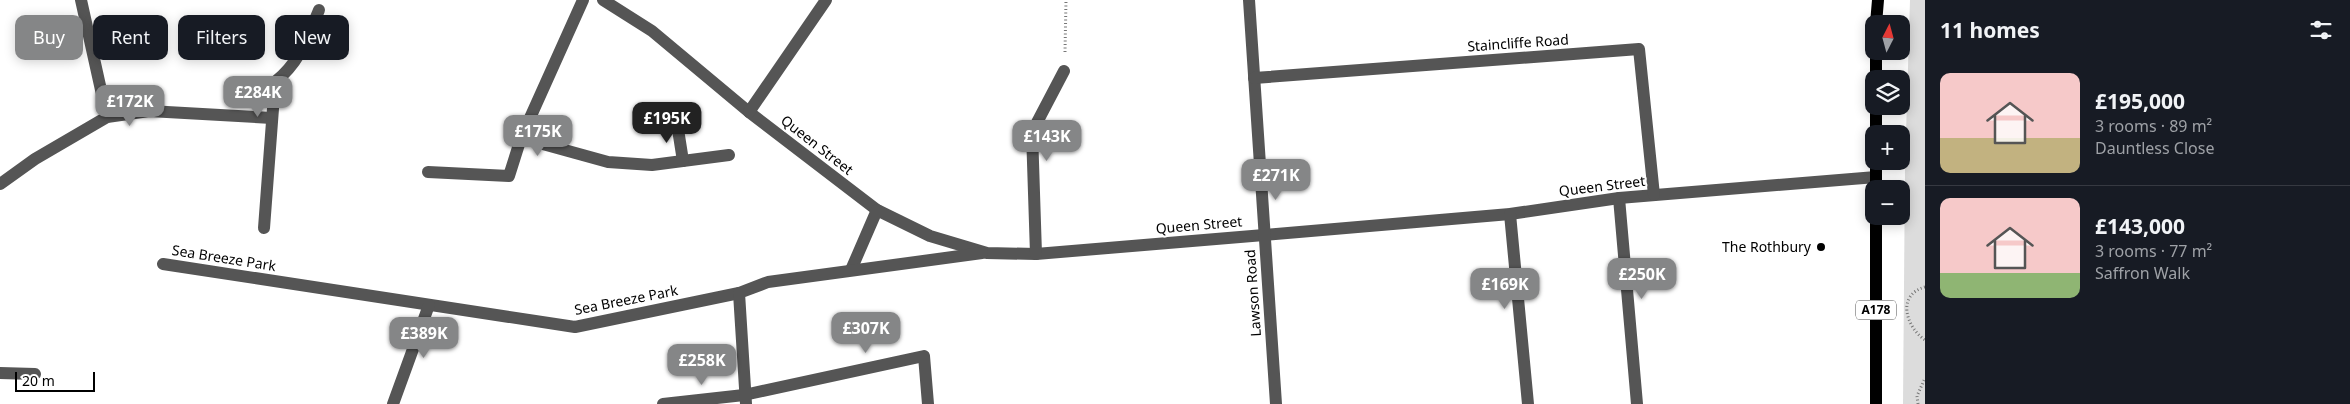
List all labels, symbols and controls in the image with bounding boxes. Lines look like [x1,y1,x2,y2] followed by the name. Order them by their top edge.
[15,15,83,60] chip: Buy
[93,15,168,60] chip: Rent
[178,15,265,60] chip: Filters
[275,15,349,60] chip: New
[1865,15,1910,60] north arrow
[1865,15,1910,225] map controls
[1940,16,2040,44] text: 11 homes
[2307,16,2335,44] icon: filters
[1467,29,1569,56] street label: Staincliffe Road
[1865,70,1910,115] button: layers
[223,76,293,118] pin: £284K
[234,81,282,103] text: £284K
[95,84,165,127] pin: £172K
[2095,87,2185,115] text: £195,000
[106,90,154,112] text: £172K
[1980,93,2040,153] icon: home
[632,102,702,144] pin: £195K
[643,107,691,129] text: £195K
[777,110,857,179] street label: Queen Street
[503,114,573,157] pin: £175K
[2095,115,2212,137] text: 3 rooms · 89 m²
[514,120,562,142] text: £175K
[1012,120,1082,162] pin: £143K
[1023,125,1071,147] text: £143K
[1865,125,1910,170] button: +
[2095,137,2214,159] text: Dauntless Close
[1241,158,1311,201] pin: £271K
[1252,164,1300,186] text: £271K
[1558,171,1646,200] street label: Queen Street
[1865,180,1910,225] button: −
[1155,211,1243,238] street label: Queen Street
[2095,212,2185,240] text: £143,000
[1980,218,2040,278] icon: home
[1722,237,1812,256] place label: The Rothbury
[171,240,278,275] street label: Sea Breeze Park
[2095,240,2212,262] text: 3 rooms · 77 m²
[1815,241,1827,253] marker: The Rothbury
[1240,249,1265,337] street label: Lawson Road
[1607,258,1677,300] pin: £250K
[2095,262,2190,284] text: Saffron Walk
[1618,263,1666,285] text: £250K
[1470,268,1540,310] pin: £169K
[1481,273,1529,295] text: £169K
[573,280,680,319] street label: Sea Breeze Park
[1856,300,1896,320] road number: A178
[831,312,901,354] pin: £307K
[389,316,459,359] pin: £389K
[842,317,890,339] text: £307K
[400,322,448,344] text: £389K
[667,344,737,386] pin: £258K
[678,349,726,371] text: £258K
[15,369,95,392] scale bar
[22,371,55,390] text: 20 m

